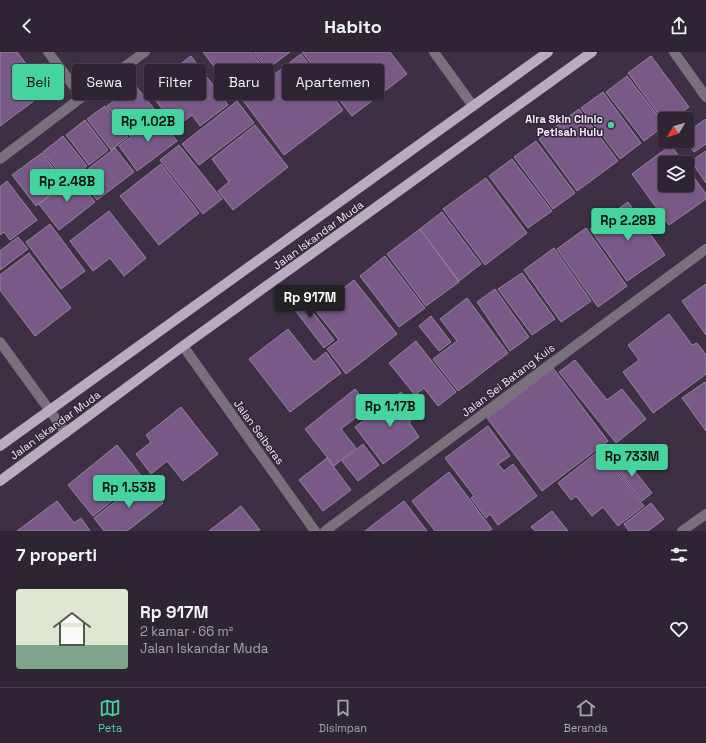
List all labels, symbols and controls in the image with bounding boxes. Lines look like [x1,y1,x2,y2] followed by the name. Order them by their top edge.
[16,15,38,37] icon: back
[324,15,382,38] text: Habito
[668,15,690,37] icon: share
[12,64,64,100] chip: Beli
[72,64,136,100] chip: Sewa
[144,64,206,100] chip: Filter
[214,64,274,100] chip: Baru
[282,64,384,100] chip: Apartemen
[107,109,189,143] pin: Rp 1.02B
[525,112,604,139] place label: Aira Skin Clinic Petisah Hulu
[658,112,694,148] north arrow
[658,112,694,192] map controls
[121,113,175,130] text: Rp 1.02B
[606,120,616,130] marker: Aira Skin Clinic Petisah Hulu
[658,156,694,192] button: layers
[26,169,108,203] pin: Rp 2.48B
[39,173,95,190] text: Rp 2.48B
[270,197,367,273] street label: Jalan Iskandar Muda
[587,208,669,242] pin: Rp 2.28B
[600,212,656,229] text: Rp 2.28B
[273,285,347,319] pin: Rp 917M
[284,289,336,306] text: Rp 917M
[459,340,557,420] street label: Jalan Sei Batang Kuis
[7,387,104,463] street label: Jalan Iskandar Muda
[349,394,431,428] pin: Rp 1.17B
[231,397,287,467] street label: Jalan Seiberas
[365,398,415,415] text: Rp 1.17B
[595,444,669,478] pin: Rp 733M
[605,448,659,465] text: Rp 733M
[88,475,170,509] pin: Rp 1.53B
[102,479,156,496] text: Rp 1.53B
[16,544,97,566] text: 7 properti
[668,544,690,566] icon: filters
[140,601,209,623] text: Rp 917M
[48,605,96,653] icon: home
[668,618,690,640] icon: heart
[140,623,233,640] text: 2 kamar · 66 m²
[140,640,268,657] text: Jalan Iskandar Muda
[98,697,122,735] tab: Peta
[319,697,367,735] tab: Disimpan
[563,697,608,735] tab: Beranda

